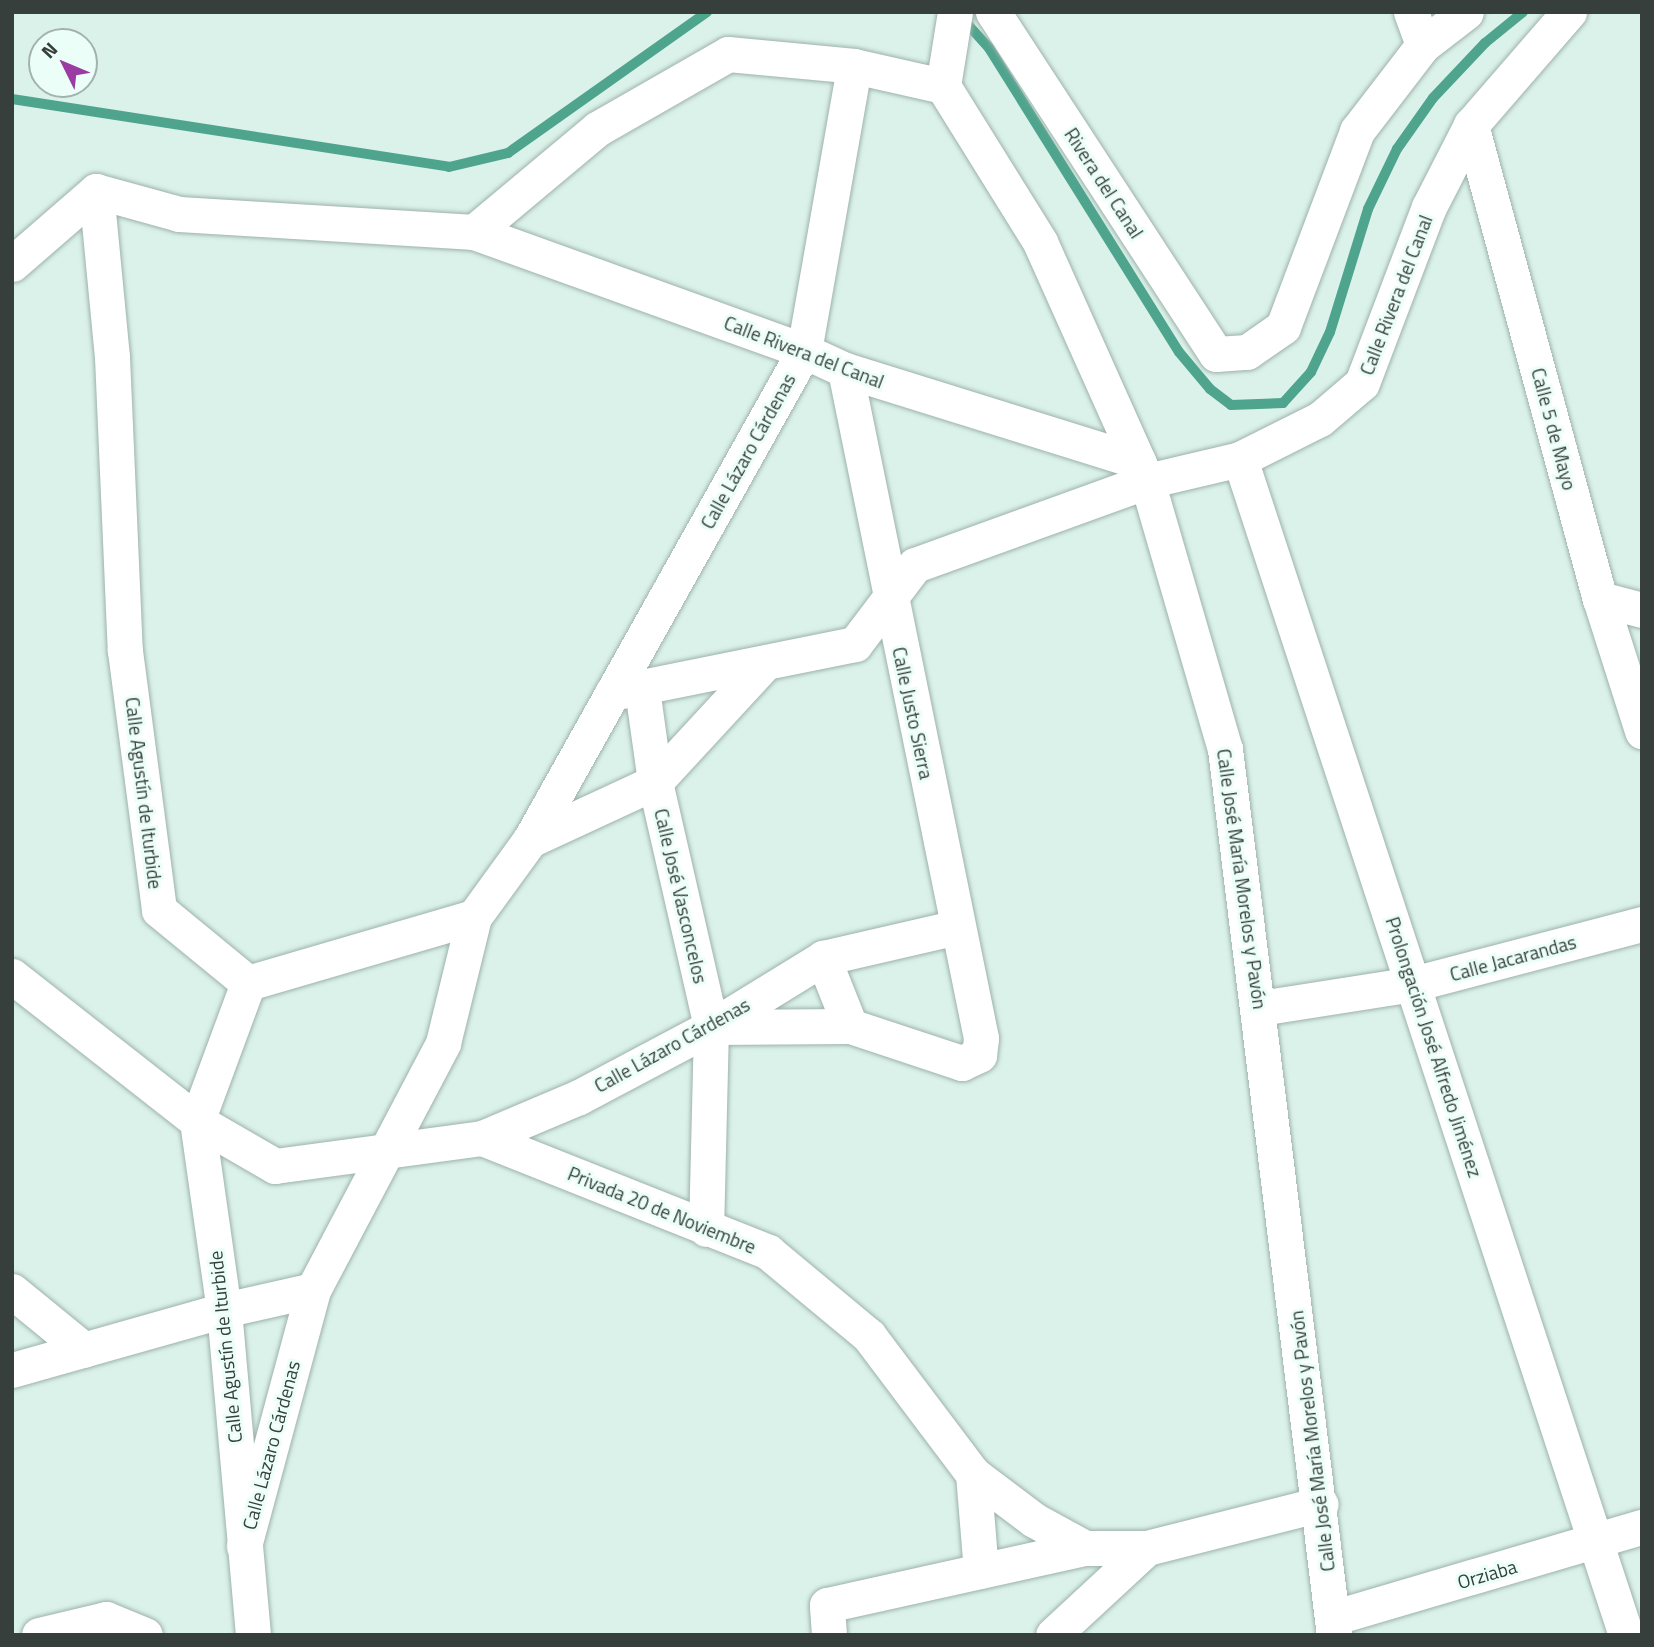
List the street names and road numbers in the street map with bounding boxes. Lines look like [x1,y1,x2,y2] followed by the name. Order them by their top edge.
[1060,124,1148,242] street label: Rivera del Canal
[1355,212,1437,378] street label: Calle Rivera del Canal
[721,311,887,393] street label: Calle Rivera del Canal
[1527,365,1581,493] street label: Calle 5 de Mayo
[696,369,800,533] street label: Calle Lázaro Cárdenas
[888,645,938,781] street label: Calle Justo Sierra
[121,696,167,890] street label: Calle Agustín de Iturbide
[1212,747,1272,1011] street label: Calle José María Morelos y Pavón
[650,806,712,986] street label: Calle José Vasconcelos
[1381,914,1487,1180] street label: Prolongación José Alfredo Jiménez
[1447,930,1579,986] street label: Calle Jacarandas
[590,993,754,1097] street label: Calle Lázaro Cárdenas
[565,1162,759,1258] street label: Privada 20 de Noviembre
[204,1250,246,1444] street label: Calle Agustín de Iturbide
[1285,1309,1339,1573] street label: Calle José María Morelos y Pavón
[237,1358,305,1532] street label: Calle Lázaro Cárdenas
[1455,1555,1519,1593] street label: Orziaba

